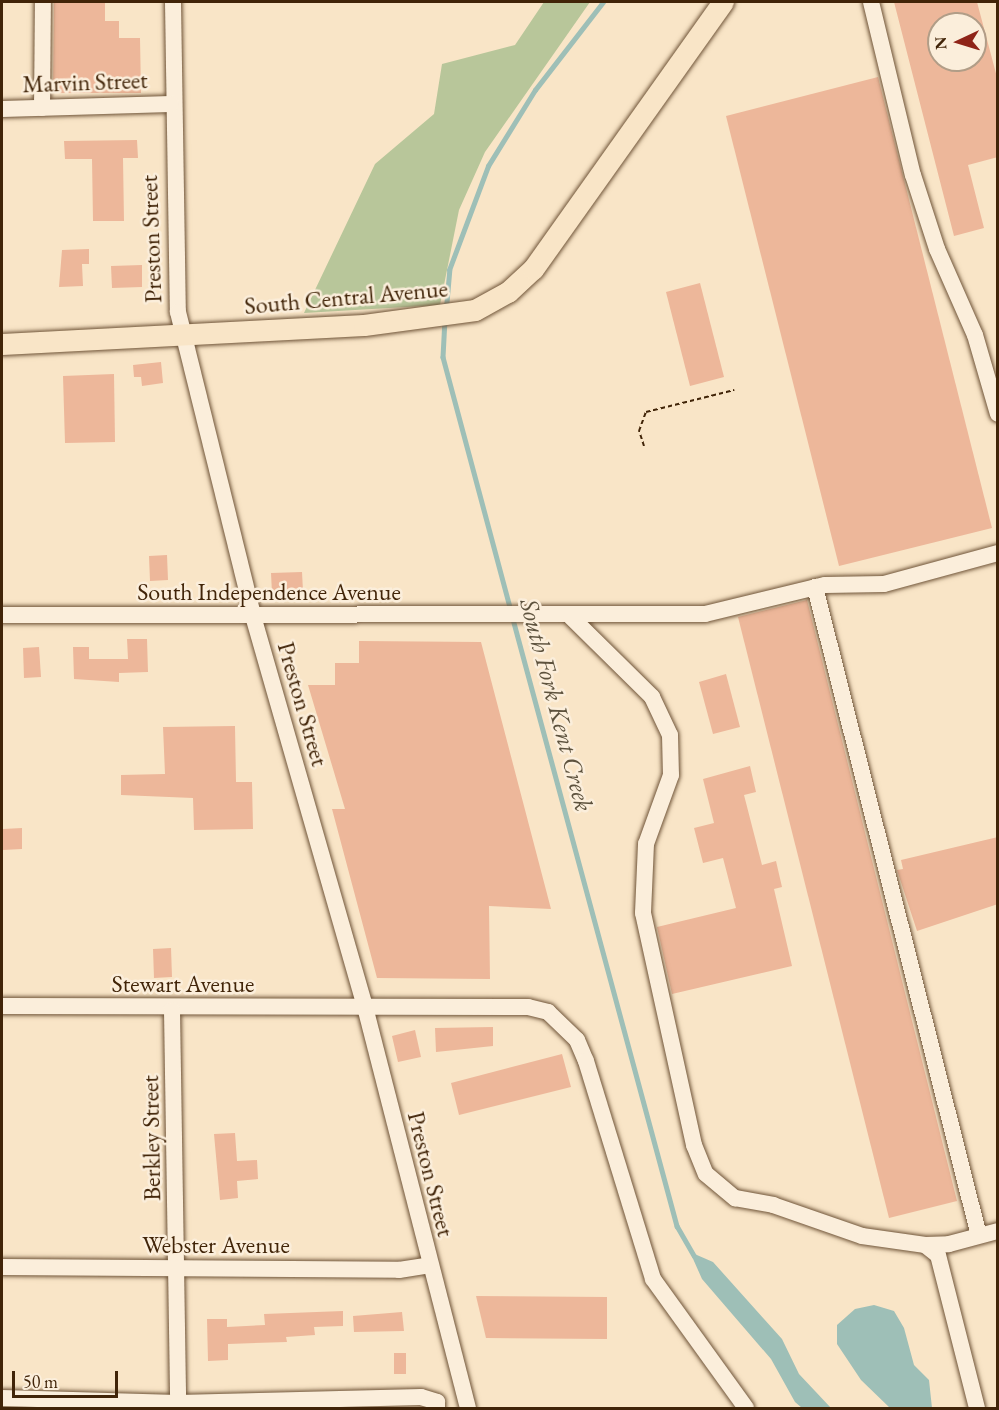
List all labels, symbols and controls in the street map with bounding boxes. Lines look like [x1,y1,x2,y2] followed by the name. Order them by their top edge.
[927,12,987,72] north arrow
[930,36,951,50] text: N
[22,65,148,99] street label: Marvin Street
[134,175,168,303] street label: Preston Street
[243,274,449,320] street label: South Central Avenue
[137,578,401,606] street label: South Independence Avenue
[513,595,599,815] water label: South Fork Kent Creek
[272,639,334,769] street label: Preston Street
[112,970,254,998] street label: Stewart Avenue
[136,1075,166,1201] street label: Berkley Street
[402,1108,460,1240] street label: Preston Street
[142,1231,290,1259] street label: Webster Avenue
[15,1359,122,1397] scale bar
[23,1370,58,1393] text: 50 m

